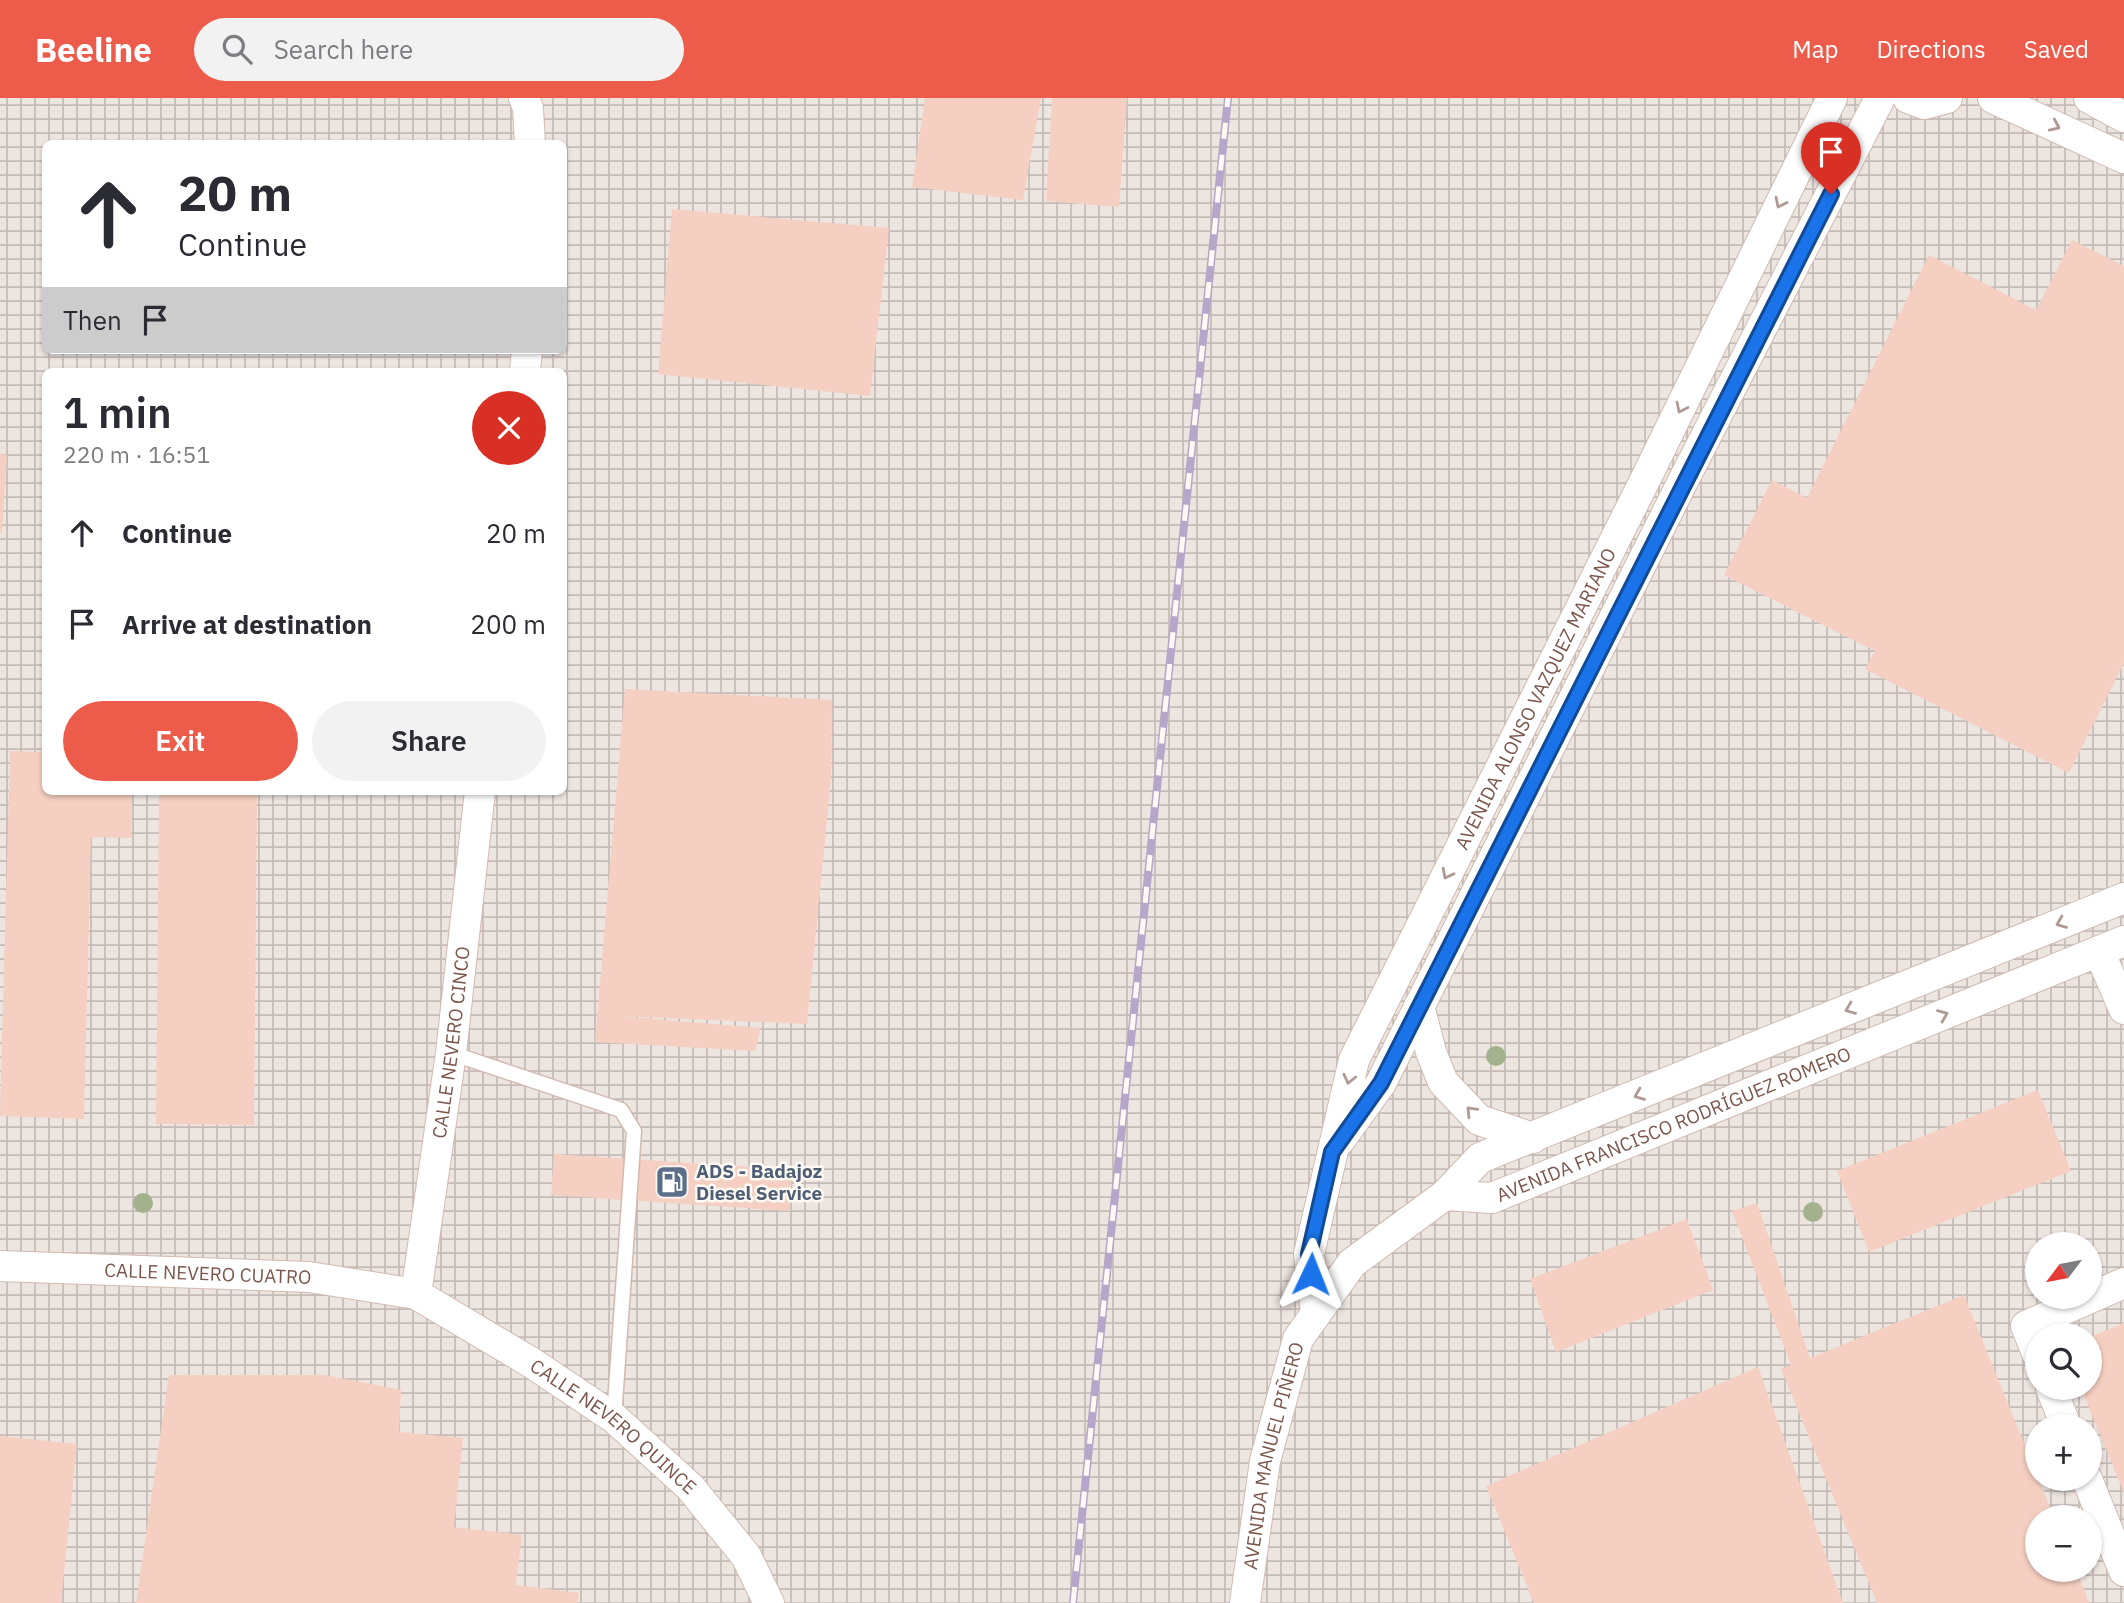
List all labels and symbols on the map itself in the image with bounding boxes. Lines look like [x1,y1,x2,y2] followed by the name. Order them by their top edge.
[2048,118,2060,132] one-way arrow
[1801,122,1861,194] pin
[1775,196,1789,208] one-way arrow
[1675,401,1689,413] one-way arrow
[1450,544,1621,853] street label: AVENIDA ALONSO VAZQUEZ MARIANO
[1442,867,1456,879] one-way arrow
[2055,915,2067,929] one-way arrow
[427,945,475,1140] street label: CALLE NEVERO CINCO
[1845,1001,1857,1015] one-way arrow
[1936,1010,1948,1024] one-way arrow
[1493,1041,1854,1207] street label: AVENIDA FRANCISCO RODRÍGUEZ ROMERO
[1343,1073,1358,1085] one-way arrow
[1634,1086,1646,1100] one-way arrow
[1467,1107,1480,1120] one-way arrow
[696,1159,823,1205] place label: ADS - Badajoz Diesel Service
[653,1163,691,1201] fuel station icon: ADS - Badajoz Diesel Service
[2025,1232,2102,1309] north arrow
[1274,1237,1348,1311] position arrow
[104,1258,312,1289] street label: CALLE NEVERO CUATRO
[1238,1339,1309,1571] street label: AVENIDA MANUEL PIÑERO
[526,1353,702,1499] street label: CALLE NEVERO QUINCE

